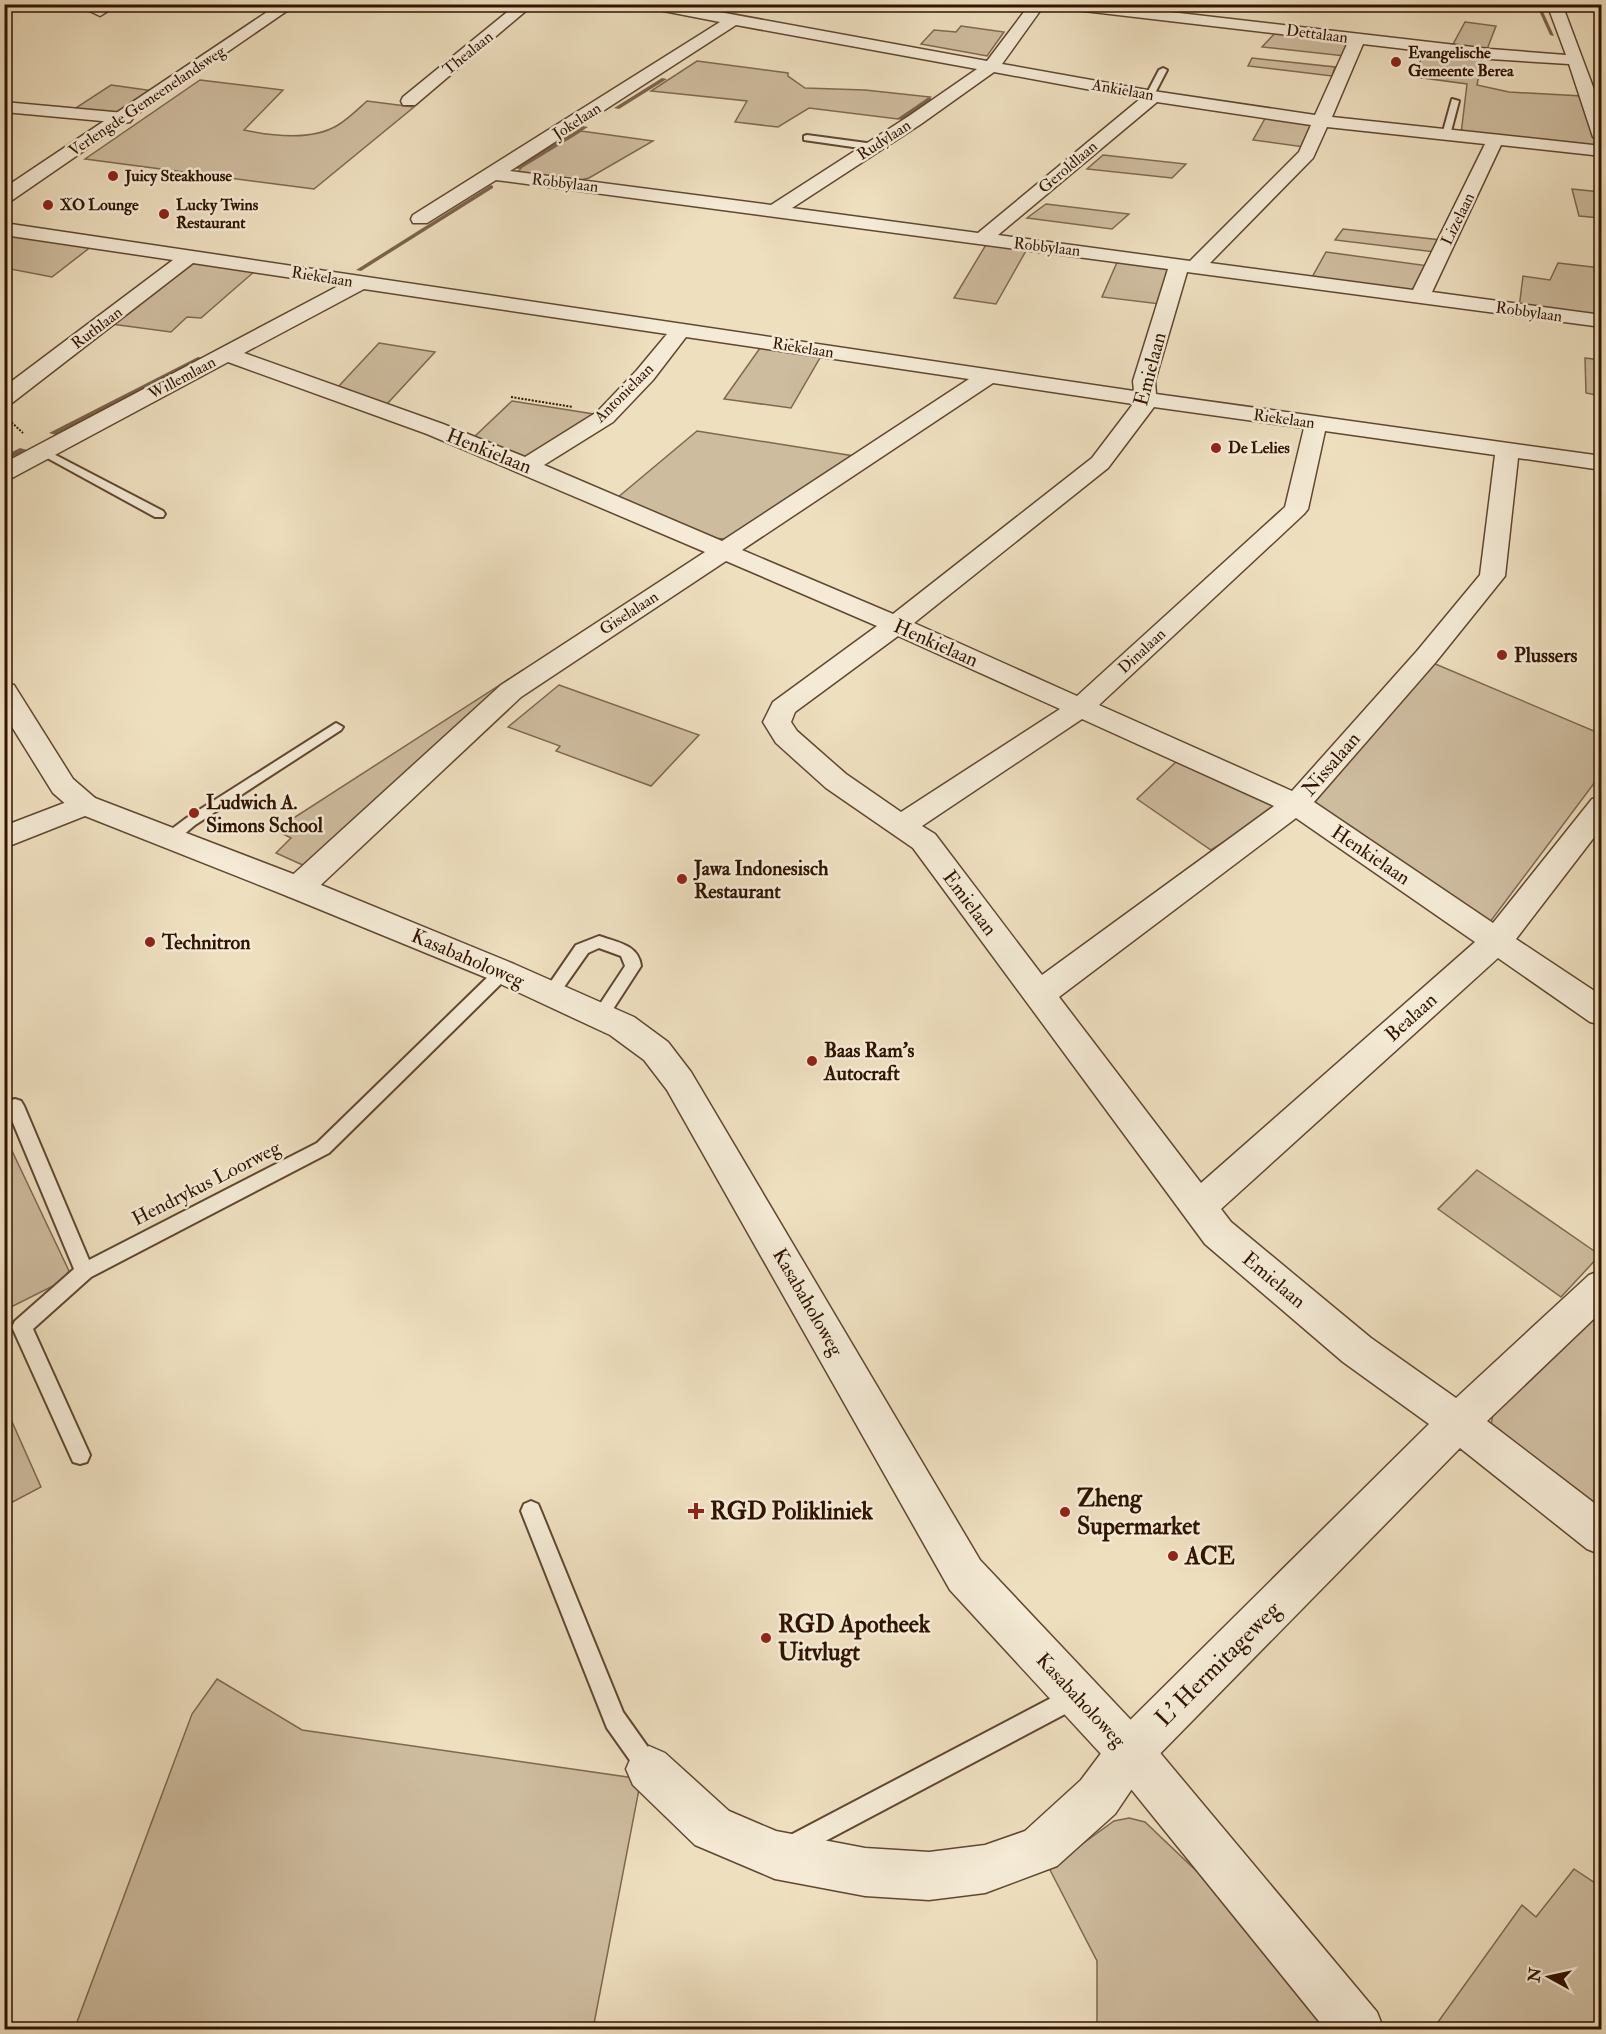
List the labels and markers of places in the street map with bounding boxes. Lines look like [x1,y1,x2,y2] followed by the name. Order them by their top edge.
[1408,43,1514,81] place label: Evangelische Gemeente Berea
[1389,55,1403,69] marker: Evangelische Gemeente Berea
[124,166,232,187] place label: Juicy Steakhouse
[106,169,120,183] marker: Juicy Steakhouse
[60,195,139,216] place label: XO Lounge
[176,195,259,233] place label: Lucky Twins Restaurant
[41,198,55,212] marker: XO Lounge
[157,207,171,221] marker: Lucky Twins Restaurant
[1228,438,1290,458] place label: De Lelies
[1209,441,1223,455] marker: De Lelies
[1514,643,1578,668] place label: Plussers
[1495,648,1509,662] marker: Plussers
[206,790,324,838] place label: Ludwich A. Simons School
[187,806,201,820] marker: Ludwich A. Simons School
[693,856,829,904] place label: Jawa Indonesisch Restaurant
[675,872,689,886] marker: Jawa Indonesisch Restaurant
[161,930,251,955] place label: Technitron
[143,935,157,949] marker: Technitron
[823,1038,914,1086] place label: Baas Ram's Autocraft
[805,1054,819,1068] marker: Baas Ram's Autocraft
[1077,1483,1200,1542] place label: Zheng Supermarket
[710,1496,874,1527] place label: RGD Polikliniek
[687,1502,705,1520] marker: RGD Polikliniek
[1058,1505,1072,1519] marker: Zheng Supermarket
[1184,1541,1235,1572] place label: ACE
[1166,1549,1180,1563] marker: ACE
[778,1609,931,1668] place label: RGD Apotheek Uitvlugt
[759,1631,773,1645] marker: RGD Apotheek Uitvlugt

